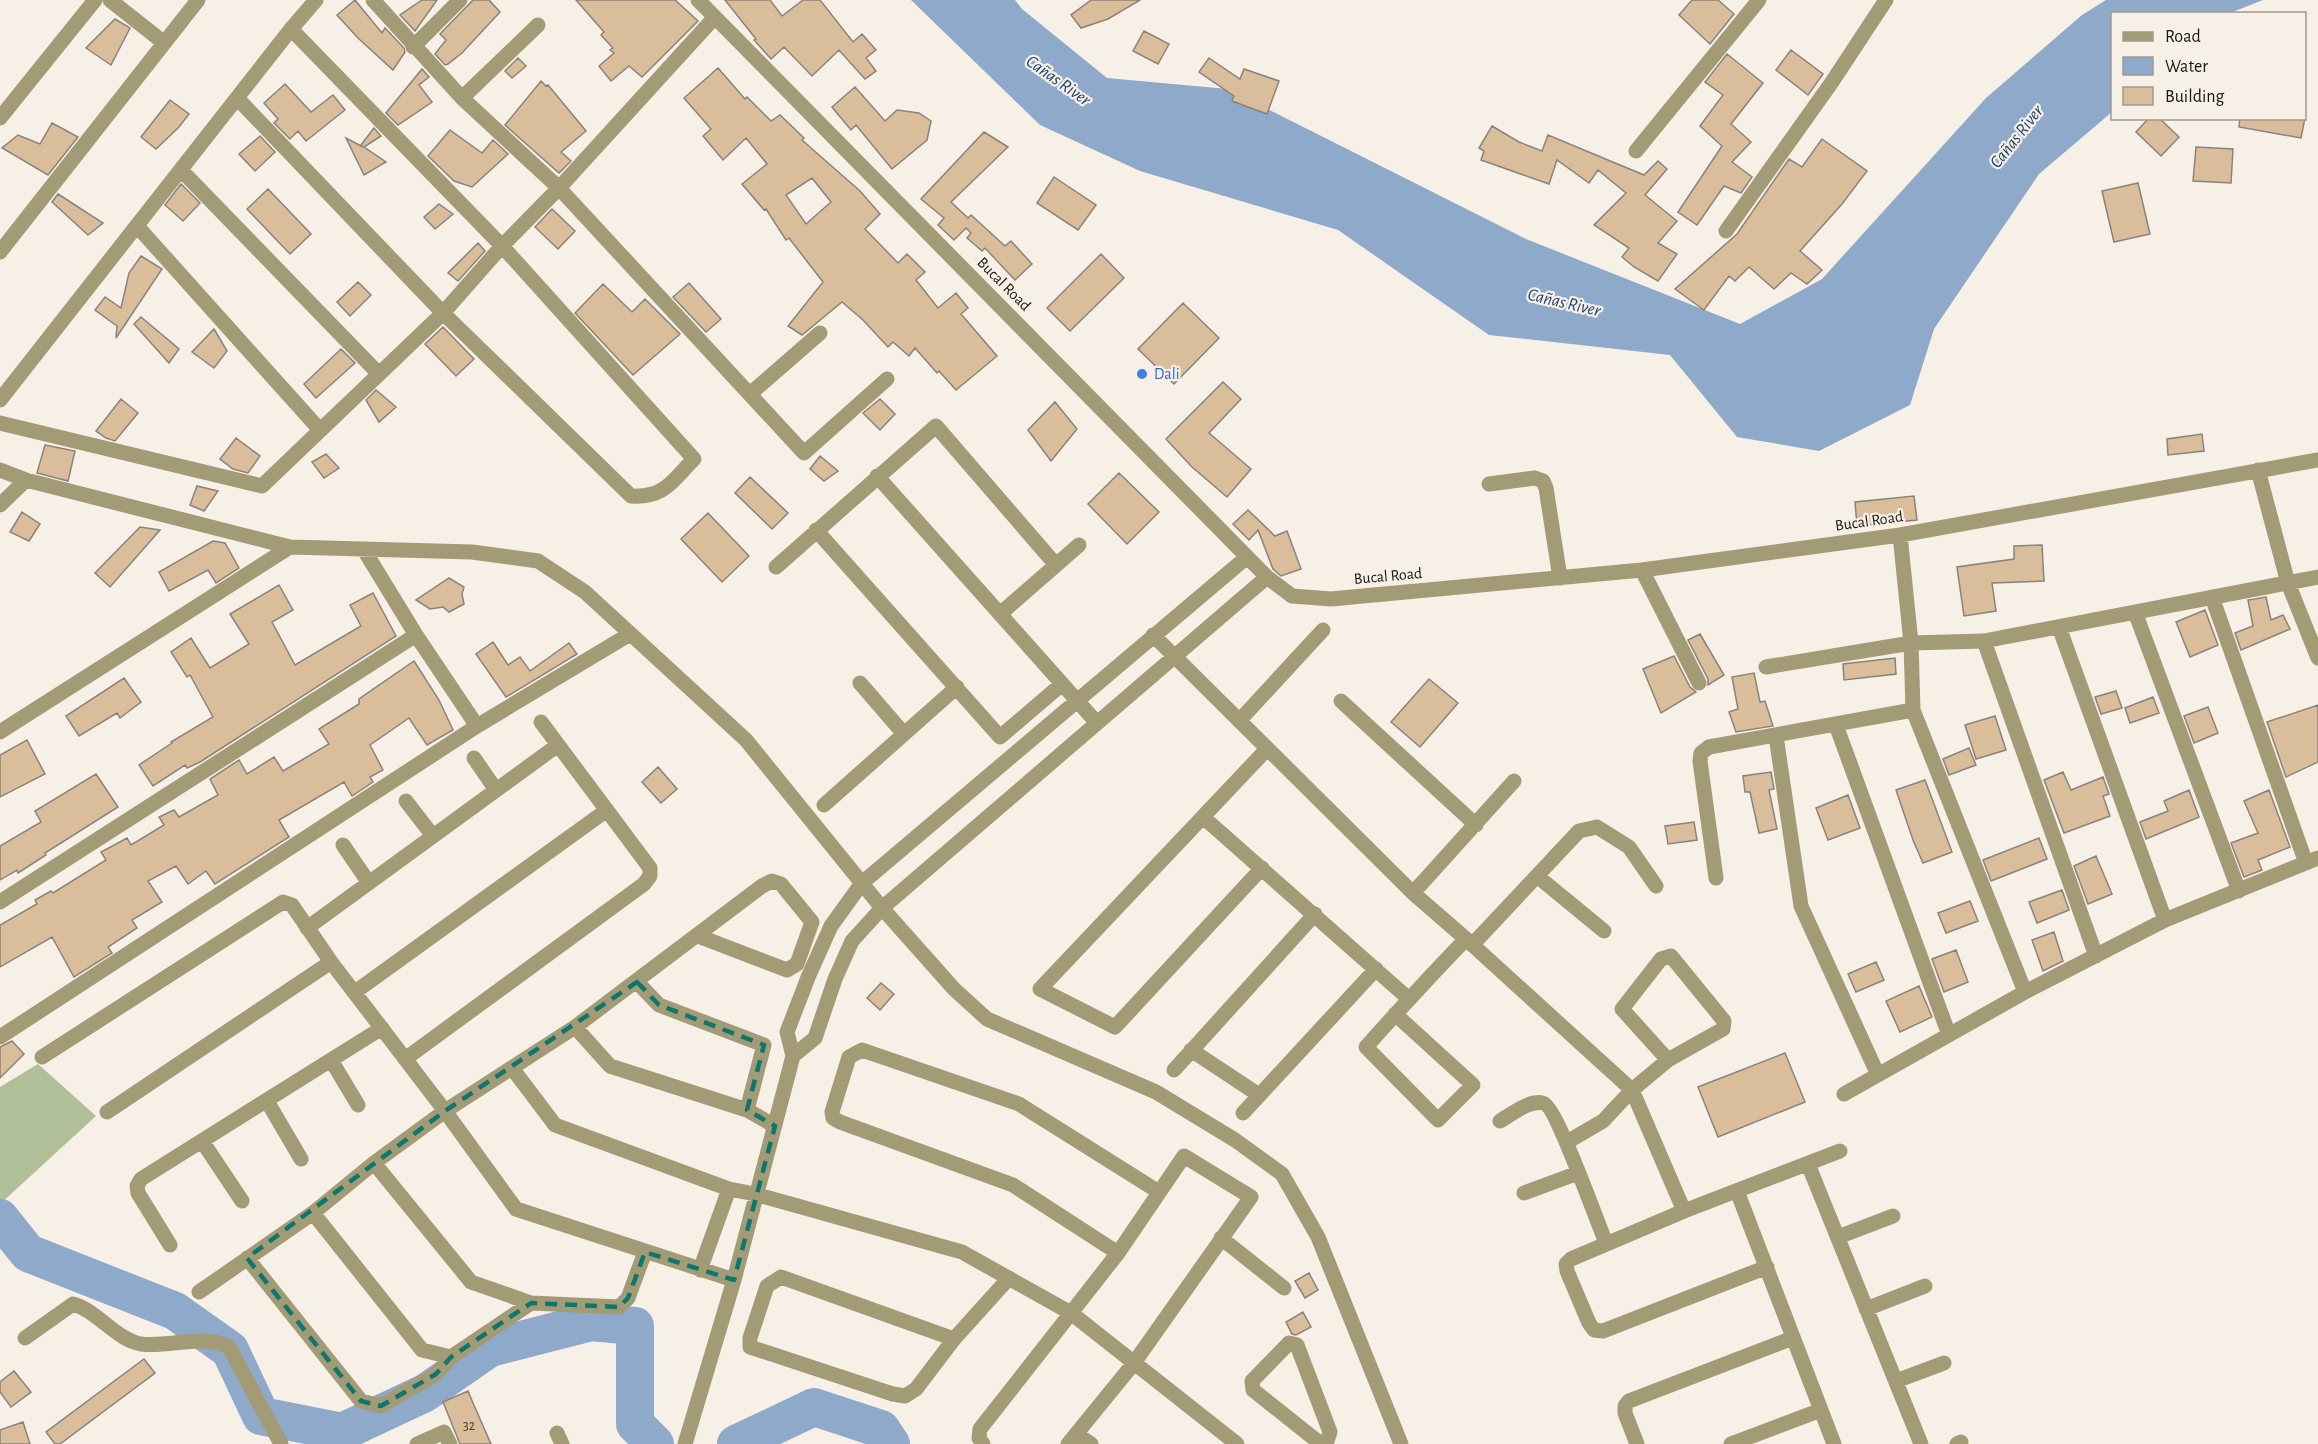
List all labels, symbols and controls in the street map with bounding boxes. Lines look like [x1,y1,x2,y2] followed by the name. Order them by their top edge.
[2111,12,2306,120] legend
[2165,28,2201,46] text: Road
[1022,52,1095,110] water label: Cañas River
[2165,58,2208,76] text: Water
[2165,88,2225,106] text: Building
[1987,101,2048,172] water label: Cañas River
[974,254,1034,314] street label: Bucal Road
[1526,286,1603,320] water label: Cañas River
[1154,366,1180,382] place label: Dali
[1135,367,1149,381] marker: Dali
[1834,508,1904,534] street label: Bucal Road
[1353,565,1423,587] street label: Bucal Road
[463,1419,475,1433] house number: 32

